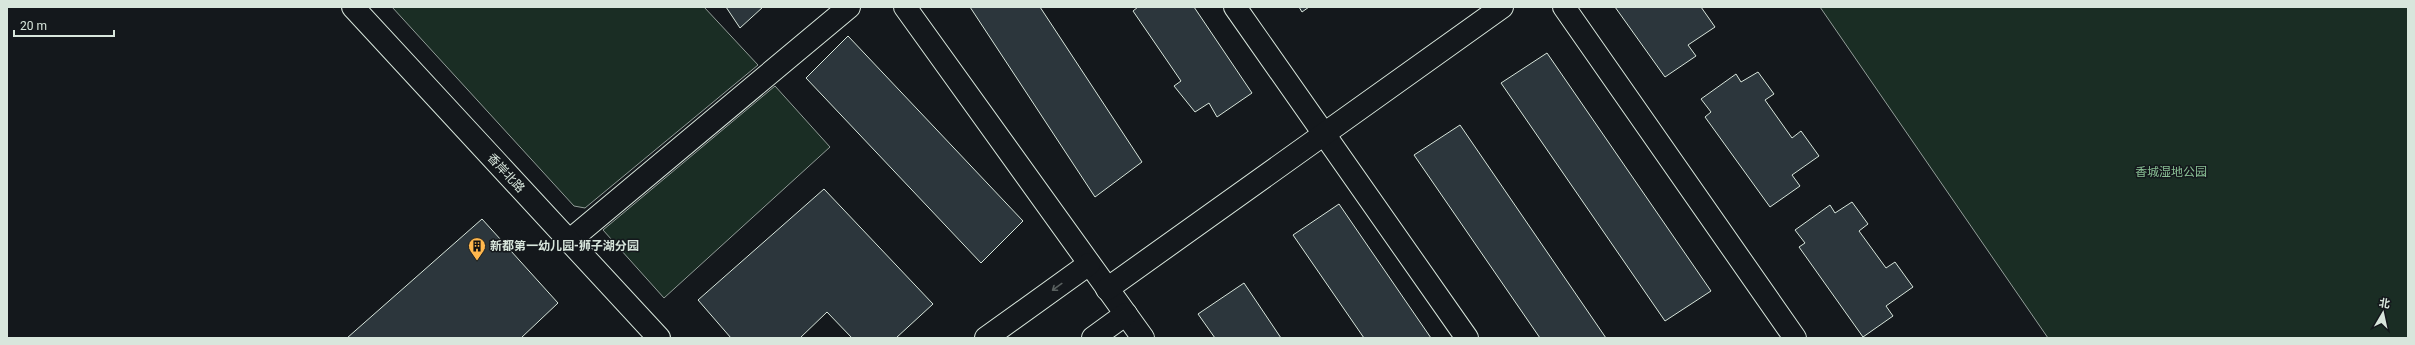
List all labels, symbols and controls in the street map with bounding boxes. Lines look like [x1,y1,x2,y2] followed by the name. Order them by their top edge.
[14,12,114,38] scale bar
[20,19,47,33] text: 20 m
[485,151,527,195] street label: 香岸北路
[2135,165,2207,179] park label: 香城湿地公园
[467,236,487,261] building icon: 新都第一幼儿园-狮子湖分园
[490,239,639,253] place label: 新都第一幼儿园-狮子湖分园
[1052,283,1063,291] one-way arrow
[2363,293,2403,333] north arrow
[2378,296,2391,311] text: 北

